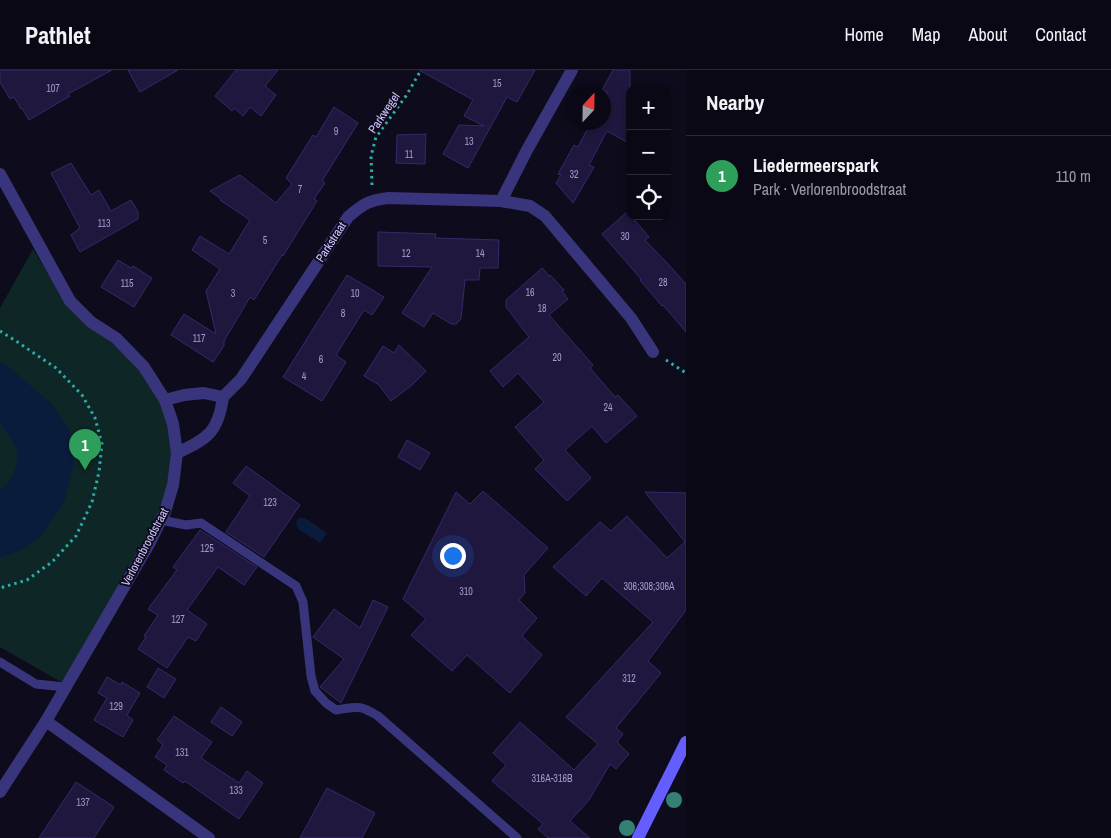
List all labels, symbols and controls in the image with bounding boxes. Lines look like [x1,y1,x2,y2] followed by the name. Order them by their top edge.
[25,19,91,51] text: Pathlet
[844,22,884,47] text: Home
[912,22,941,47] text: Map
[969,22,1007,47] text: About
[1035,22,1086,47] text: Contact
[492,77,502,90] house number: 15
[46,82,60,95] house number: 107
[566,85,611,130] north arrow
[626,85,671,220] map controls
[626,85,671,130] button: +
[706,88,764,117] text: Nearby
[365,89,403,137] street label: Parkwegel
[334,125,339,138] house number: 9
[626,130,671,175] button: −
[464,135,474,148] house number: 13
[405,148,414,161] house number: 11
[753,152,879,178] text: Liedermeerspark
[718,165,726,187] text: 1
[1055,165,1091,187] text: 110 m
[569,168,579,181] house number: 32
[626,175,671,220] button: locate
[753,178,906,200] text: Park · Verlorenbroodstraat
[298,183,303,196] house number: 7
[97,217,111,230] house number: 113
[312,219,350,265] street label: Parkstraat
[620,230,630,243] house number: 30
[263,234,268,247] house number: 5
[401,247,411,260] house number: 12
[475,247,485,260] house number: 14
[658,276,668,289] house number: 28
[120,277,134,290] house number: 115
[525,286,535,299] house number: 16
[231,287,236,300] house number: 3
[350,287,360,300] house number: 10
[537,302,547,315] house number: 18
[341,307,346,320] house number: 8
[192,332,206,345] house number: 117
[552,351,562,364] house number: 20
[319,353,324,366] house number: 6
[302,370,307,383] house number: 4
[603,401,613,414] house number: 24
[69,429,101,470] pin: 1
[263,496,277,509] house number: 123
[118,505,172,589] street label: Verlorenbroodstraat
[200,542,214,555] house number: 125
[440,543,466,569] your location
[623,580,675,593] house number: 306;308;306A
[459,585,473,598] house number: 310
[171,613,185,626] house number: 127
[622,672,636,685] house number: 312
[109,700,123,713] house number: 129
[175,746,189,759] house number: 131
[531,772,573,785] house number: 316A-316B
[229,784,243,797] house number: 133
[76,796,90,809] house number: 137

